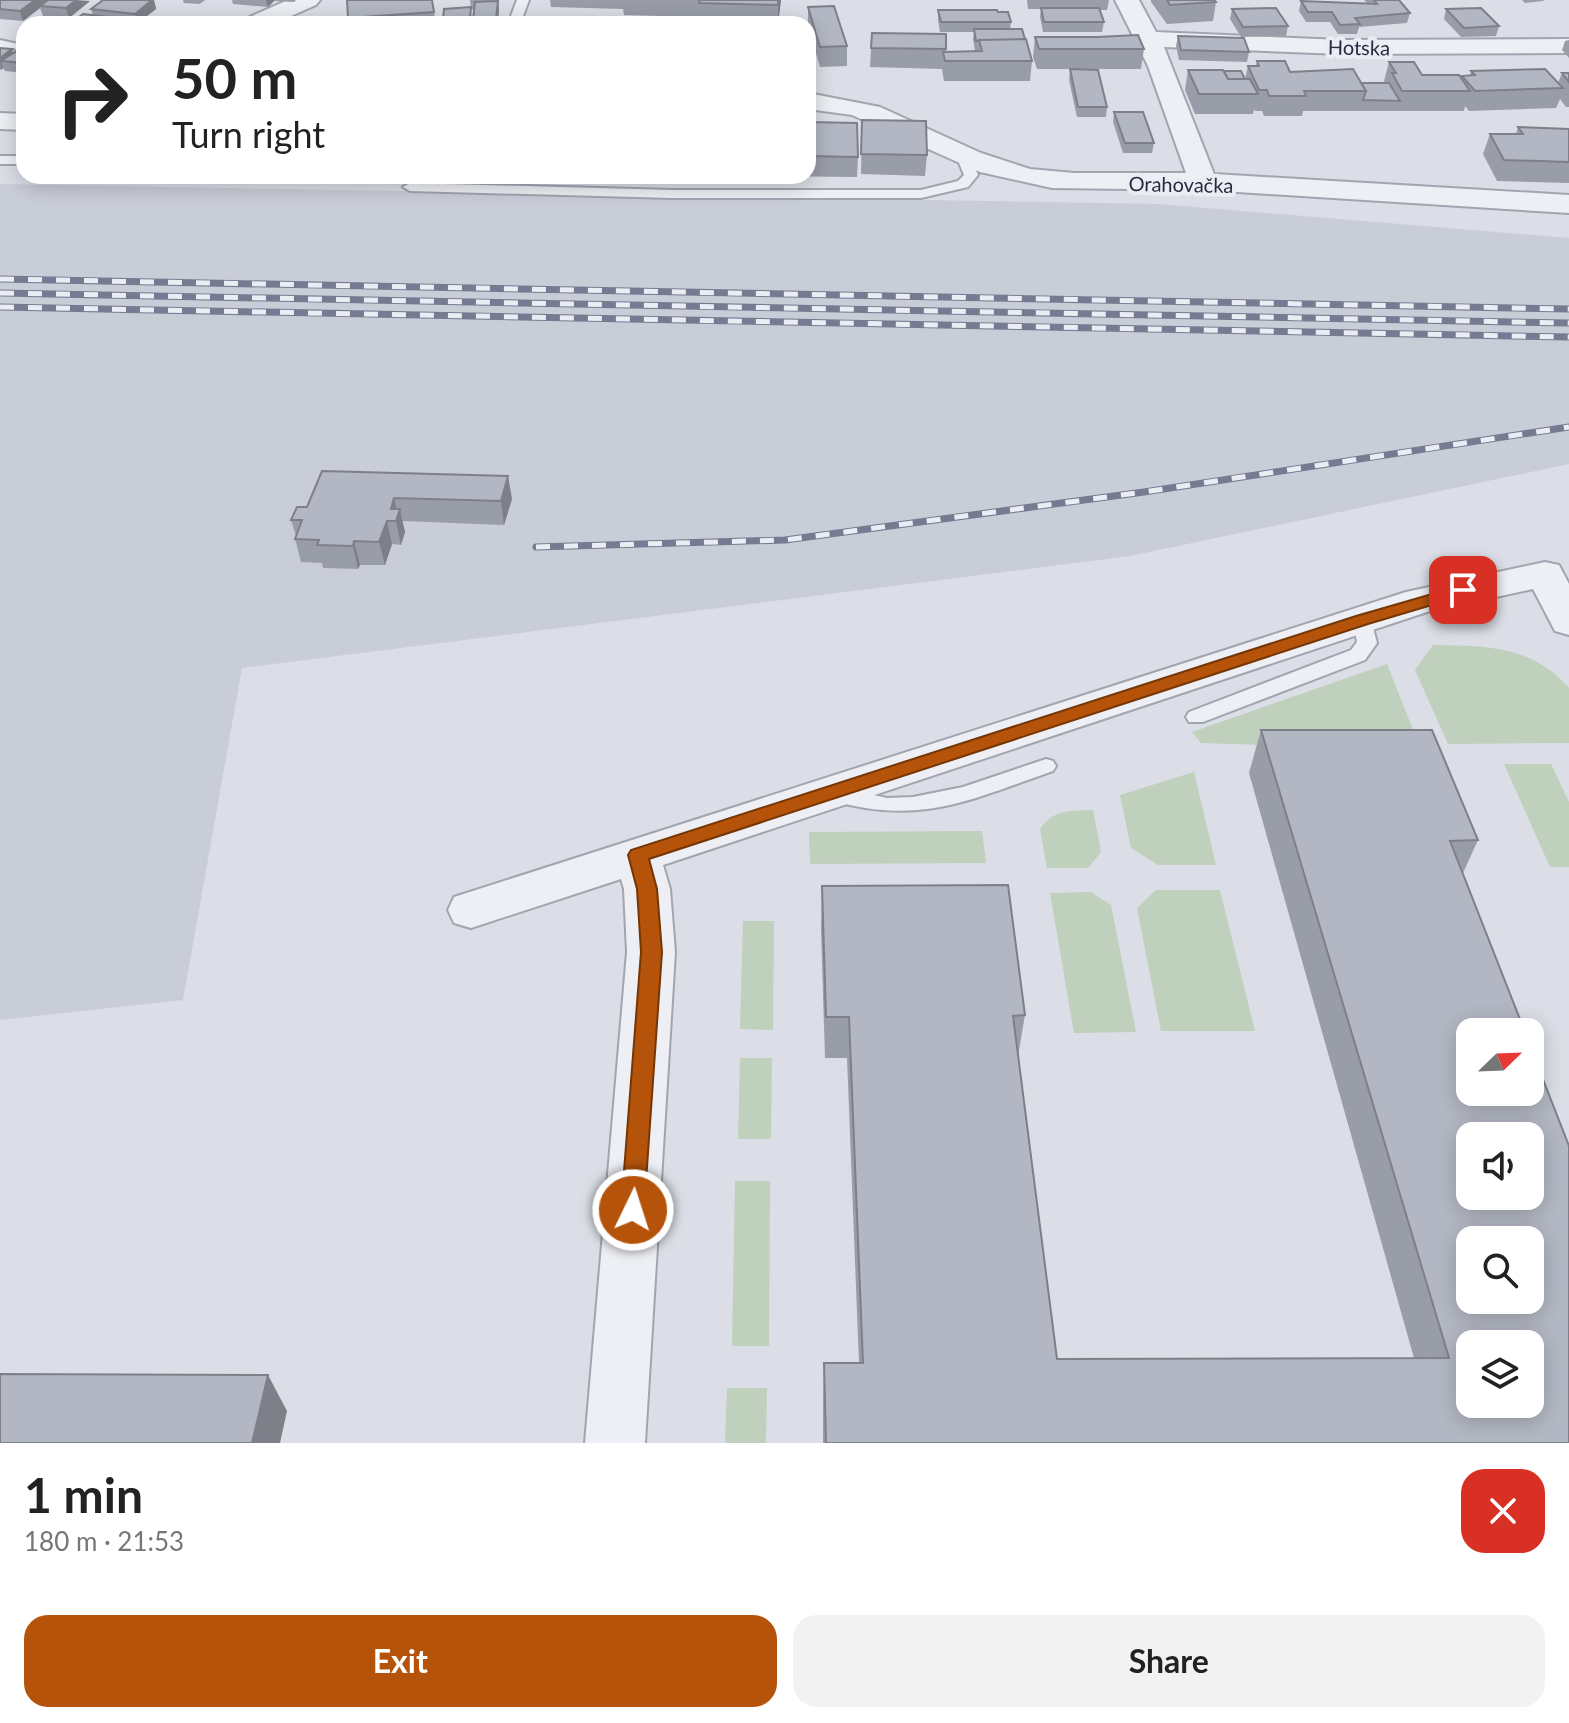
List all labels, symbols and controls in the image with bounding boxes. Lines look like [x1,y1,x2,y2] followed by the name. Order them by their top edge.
[1328,34,1390,60] street label: Hotska
[172,44,297,111] text: 50 m
[40,48,144,152] icon: right
[172,112,325,156] text: Turn right
[1128,171,1234,197] street label: Orahovačka
[1429,556,1497,624] pin
[1441,568,1485,612] icon: arrive
[1456,1018,1544,1106] north arrow
[1456,1018,1544,1418] map controls
[1456,1122,1544,1210] button: sound
[591,1168,675,1252] position arrow
[1456,1226,1544,1314] button: search
[1456,1330,1544,1418] button: layers
[24,1466,143,1523] text: 1 min
[1461,1469,1545,1553] button: close
[24,1525,184,1557] text: 180 m · 21:53
[24,1615,777,1707] button: Exit
[793,1615,1545,1707] button: Share

